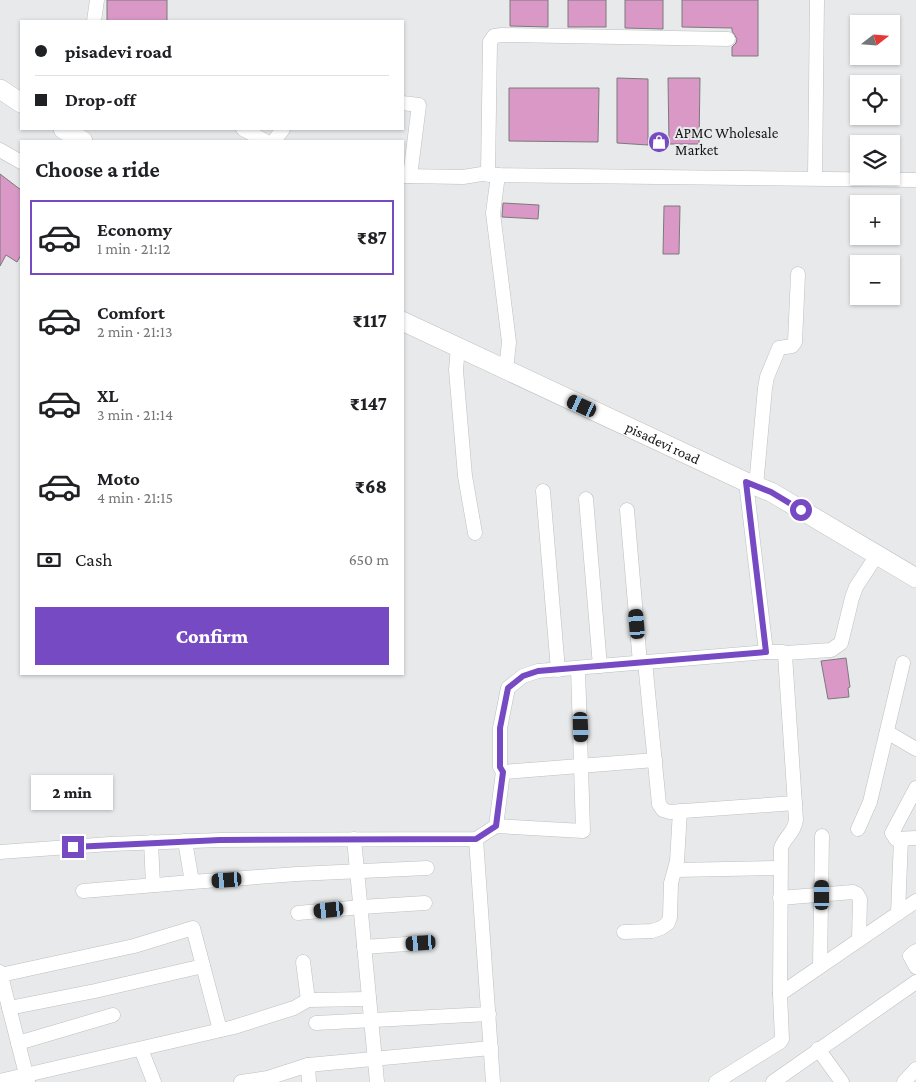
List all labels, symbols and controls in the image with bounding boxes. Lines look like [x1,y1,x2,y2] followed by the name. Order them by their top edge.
[850,15,900,65] north arrow
[850,15,900,305] map controls
[65,41,172,62] text: pisadevi road
[850,75,900,125] button: locate
[65,89,136,110] text: Drop-off
[675,125,779,158] place label: APMC Wholesale Market
[647,130,671,154] shop icon: APMC Wholesale Market
[850,135,900,185] button: layers
[35,157,160,182] text: Choose a ride
[850,195,900,245] button: +
[37,215,82,260] icon: car
[97,219,172,240] text: Economy
[357,227,387,248] text: ₹87
[97,240,170,257] text: 1 min · 21:12
[850,255,900,305] button: −
[37,298,82,343] icon: car
[97,302,165,323] text: Comfort
[352,310,387,331] text: ₹117
[97,323,173,340] text: 2 min · 21:13
[37,381,82,426] icon: car
[97,385,119,406] text: XL
[350,393,387,414] text: ₹147
[565,393,598,419] car
[97,406,173,423] text: 3 min · 21:14
[623,419,703,467] street label: pisadevi road
[37,464,82,509] icon: car
[97,468,140,489] text: Moto
[355,476,387,497] text: ₹68
[97,489,173,506] text: 4 min · 21:15
[790,499,812,521] route start
[35,546,63,574] icon: cash
[75,549,113,570] text: Cash
[349,551,389,568] text: 650 m
[35,607,389,665] button: Confirm
[628,608,645,640] car
[572,712,589,742] car
[32,774,114,810] callout: 2 min
[52,784,92,801] text: 2 min
[62,836,84,858] route end
[211,871,242,889] car
[814,880,829,910] car
[313,901,344,919] car
[405,934,436,952] car

